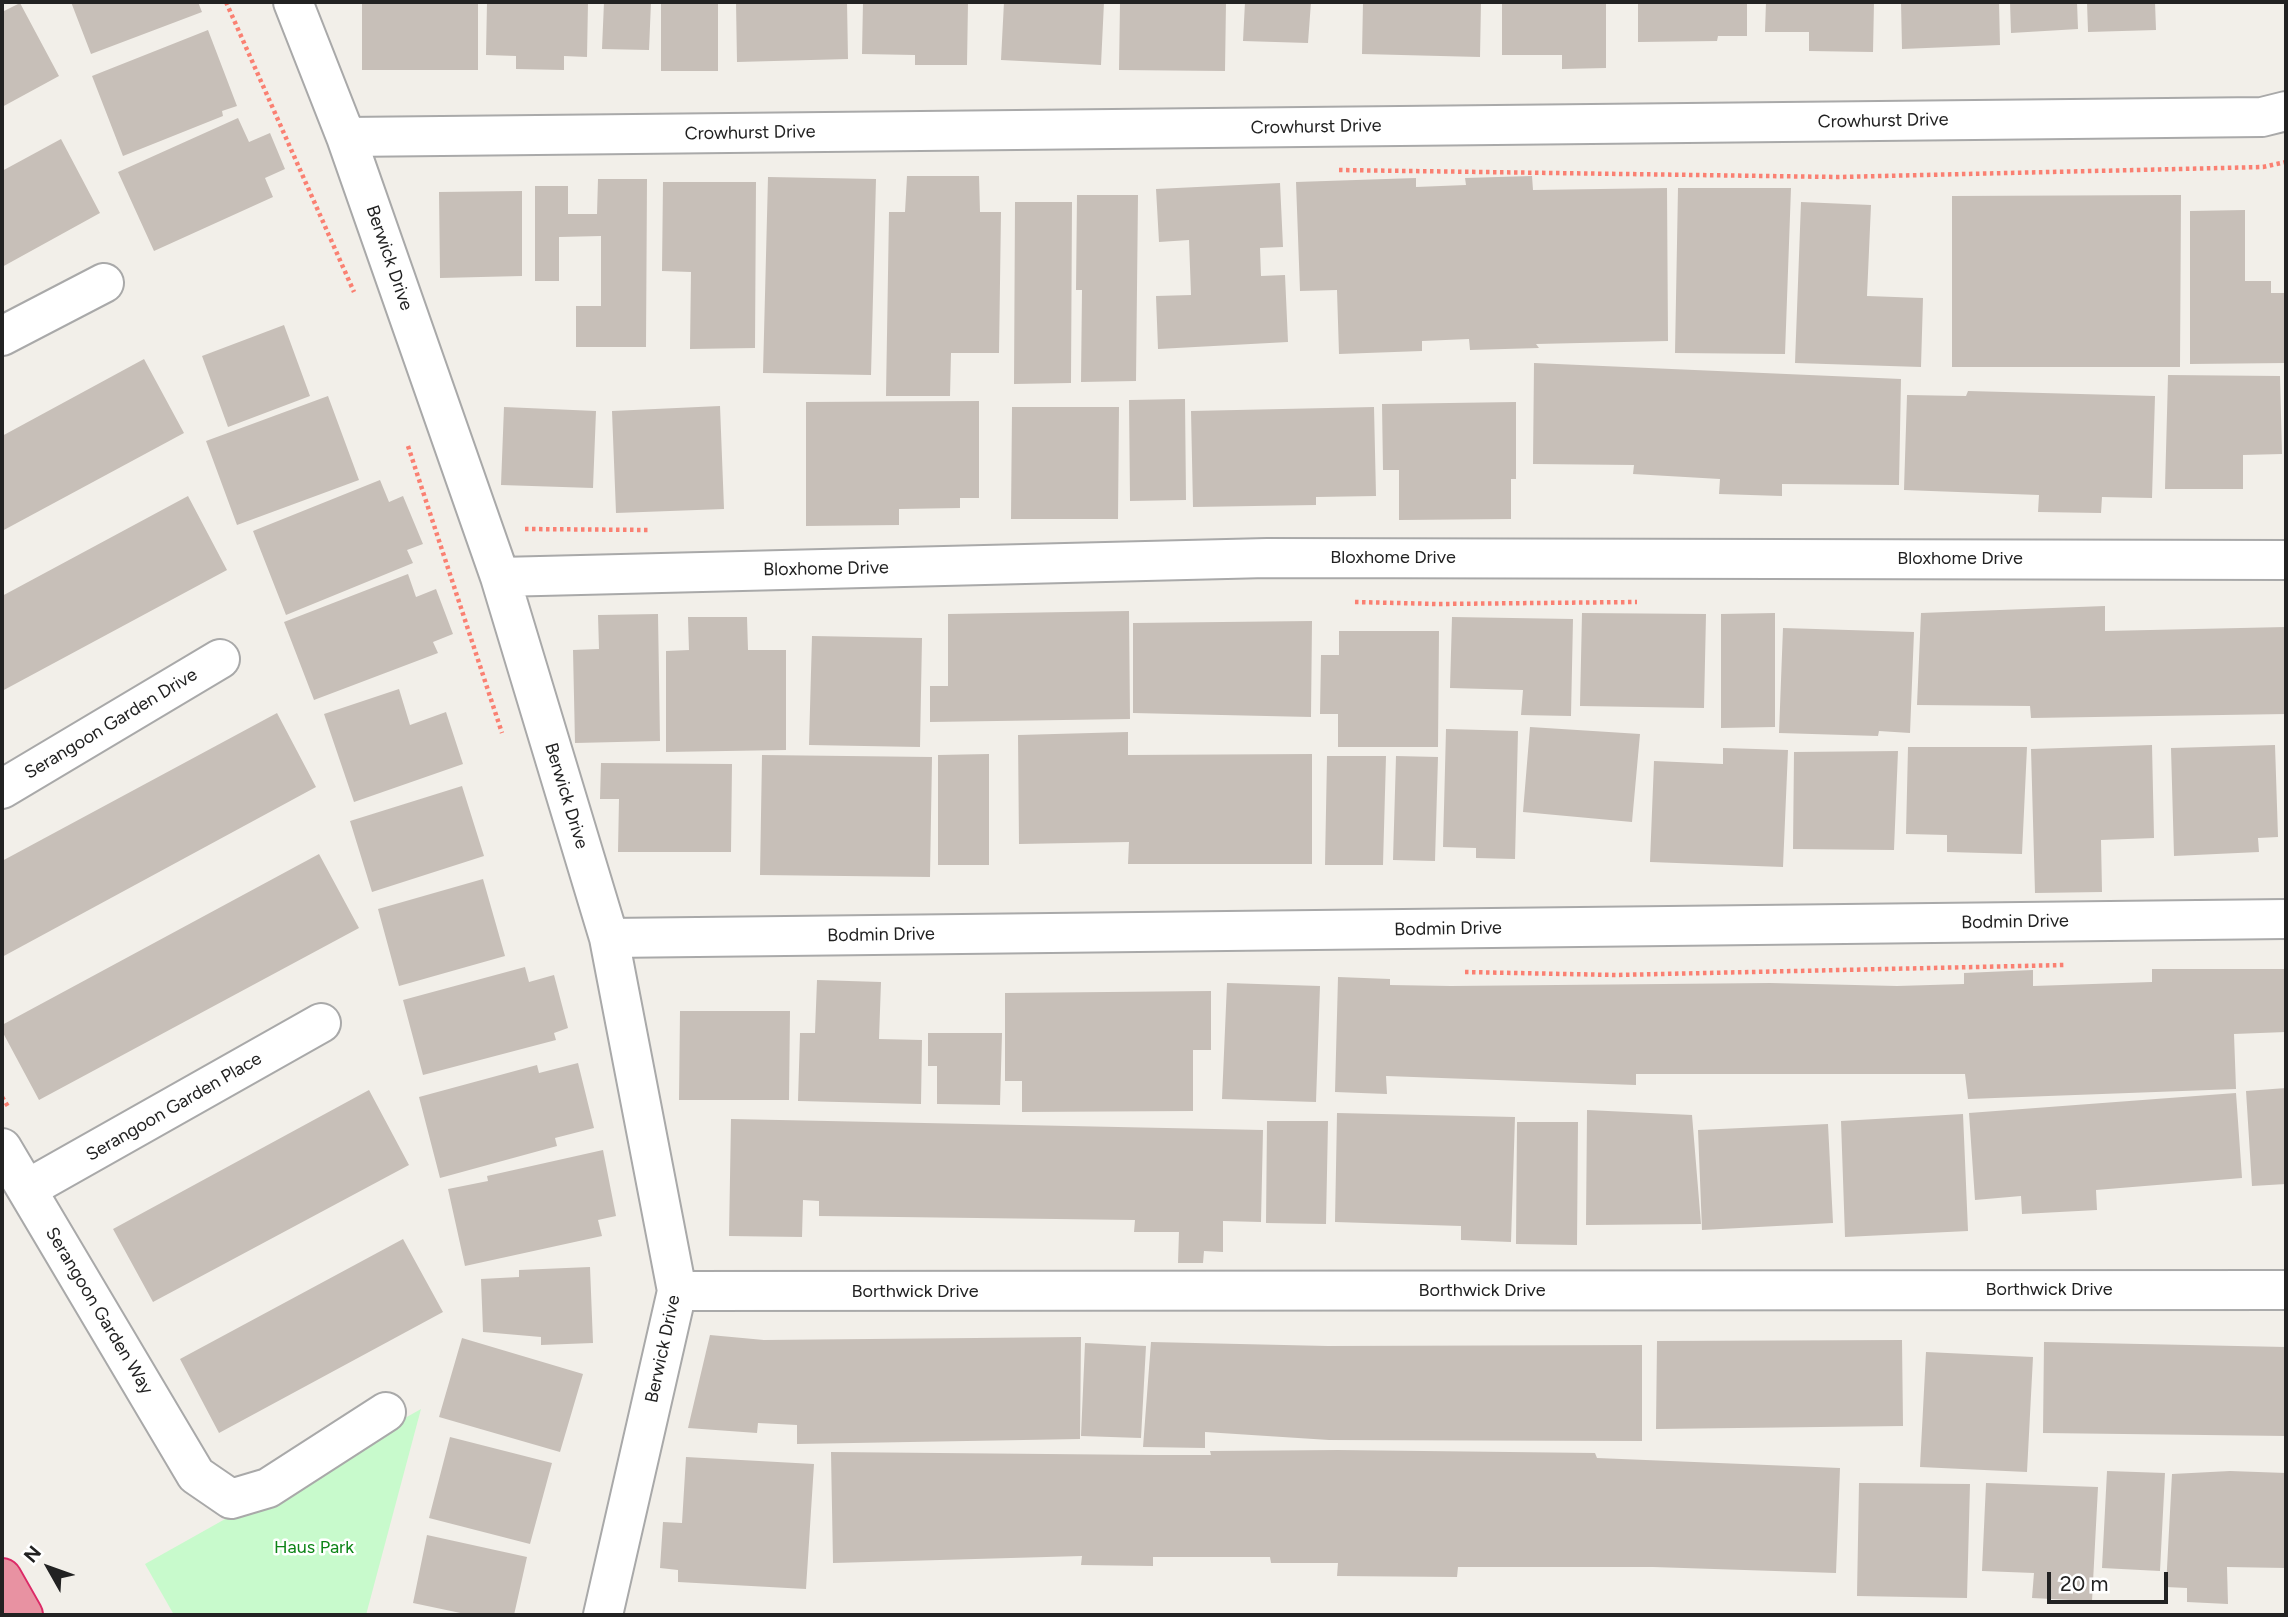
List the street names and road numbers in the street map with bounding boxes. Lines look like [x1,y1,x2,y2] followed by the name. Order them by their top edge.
[1817,109,1949,133] street label: Crowhurst Drive
[1250,115,1382,139] street label: Crowhurst Drive
[684,121,816,145] street label: Crowhurst Drive
[361,203,417,313] street label: Berwick Drive
[1330,547,1456,569] street label: Bloxhome Drive
[1897,548,2023,570] street label: Bloxhome Drive
[763,557,889,581] street label: Bloxhome Drive
[21,664,201,784] street label: Serangoon Garden Drive
[540,740,592,852] street label: Berwick Drive
[1961,910,2069,934] street label: Bodmin Drive
[1394,917,1502,941] street label: Bodmin Drive
[827,923,935,947] street label: Bodmin Drive
[82,1048,266,1166] street label: Serangoon Garden Place
[41,1224,157,1398] street label: Serangoon Garden Way
[1985,1279,2113,1301] street label: Borthwick Drive
[1418,1280,1546,1302] street label: Borthwick Drive
[851,1281,979,1303] street label: Borthwick Drive
[641,1293,685,1405] street label: Berwick Drive

